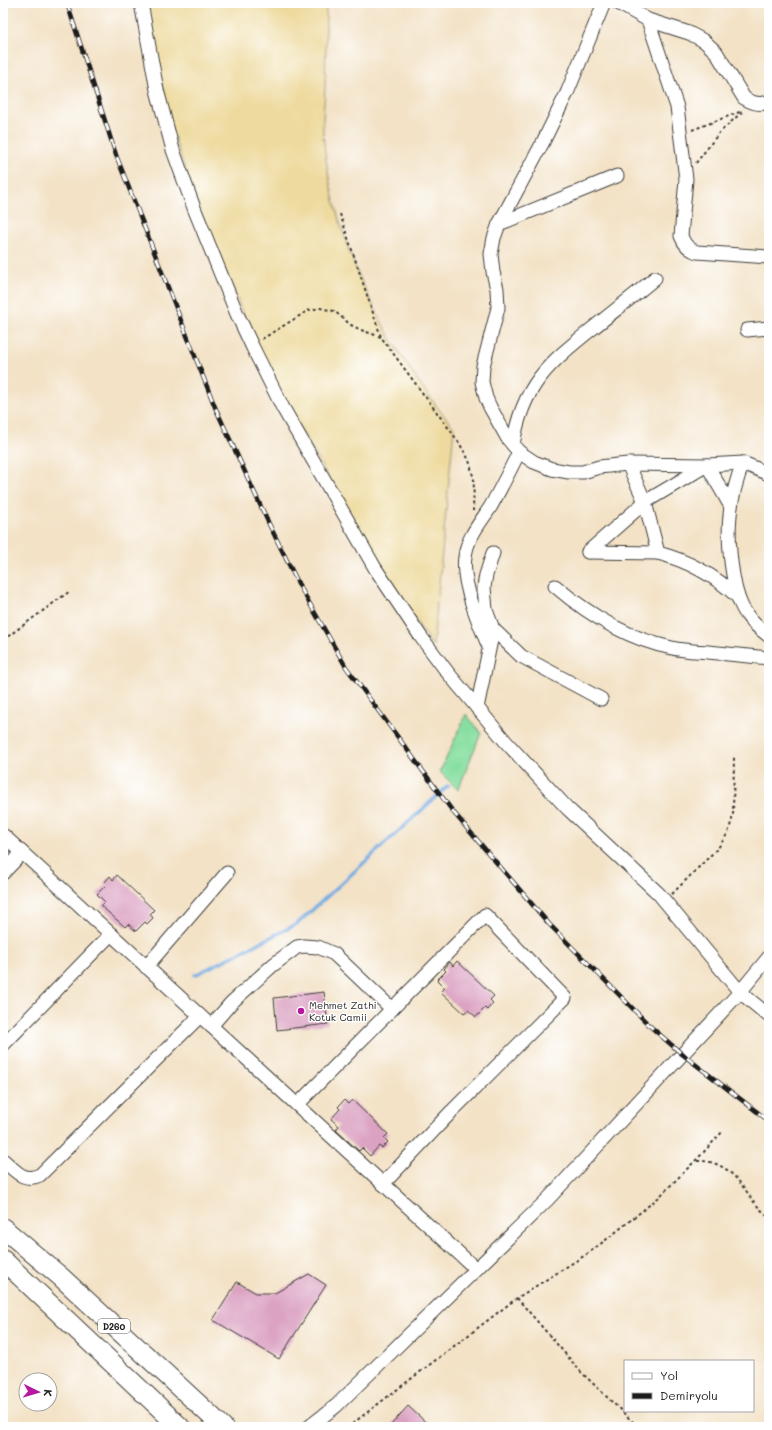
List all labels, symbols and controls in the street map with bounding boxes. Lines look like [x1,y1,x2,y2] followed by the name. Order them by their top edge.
[309,998,377,1024] place label: Mehmet Zathi Kotuk Camii
[296,1006,306,1016] marker: Mehmet Zathi Kotuk Camii
[98,1319,130,1333] road number: D260
[624,1360,754,1412] legend
[660,1367,678,1383] text: Yol
[18,1372,58,1412] north arrow
[660,1387,718,1403] text: Demiryolu
[41,1389,56,1397] text: K

